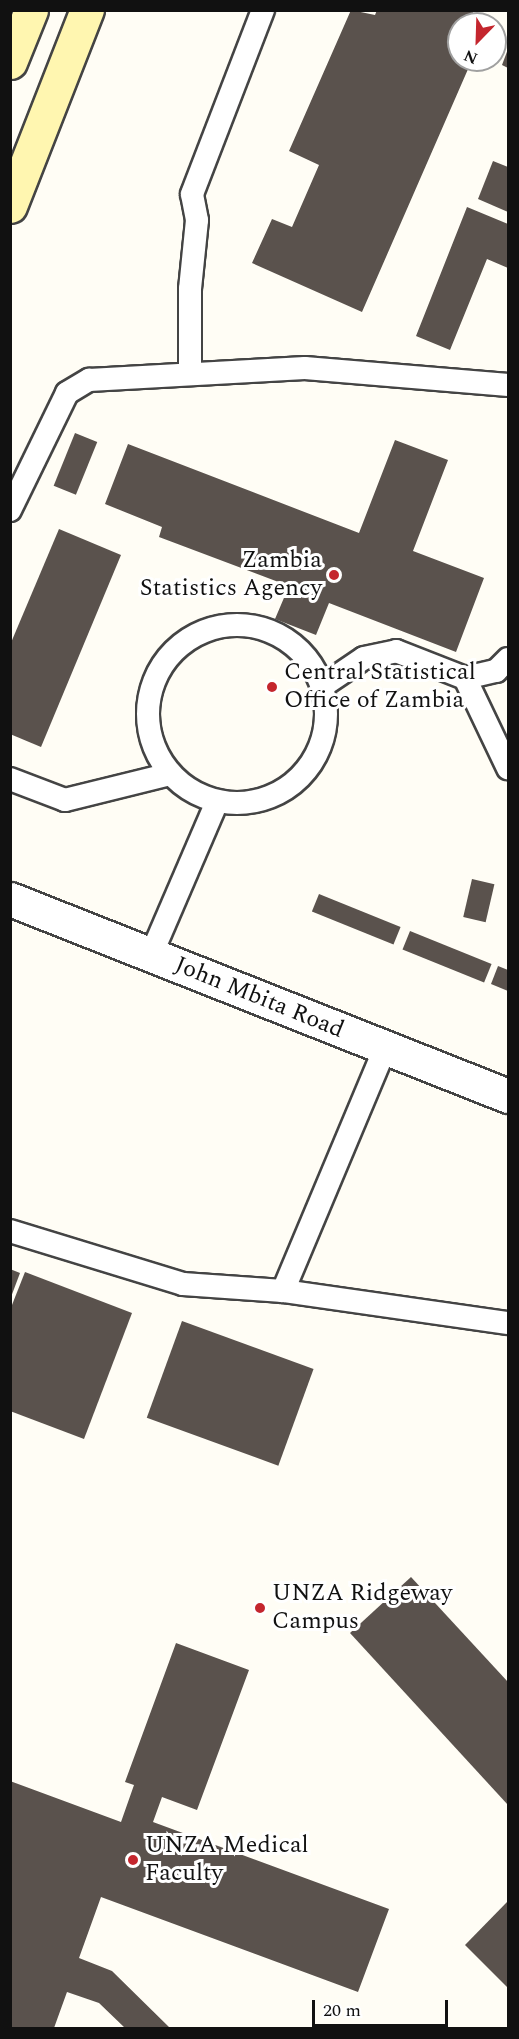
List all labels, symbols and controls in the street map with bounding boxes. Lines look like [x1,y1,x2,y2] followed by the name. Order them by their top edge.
[447,12,507,72] north arrow
[460,43,481,70] text: N
[140,547,322,603] place label: Zambia Statistics Agency
[327,568,341,582] marker: Zambia Statistics Agency
[284,659,476,715] place label: Central Statistical Office of Zambia
[265,680,279,694] marker: Central Statistical Office of Zambia
[170,951,348,1045] street label: John Mbita Road
[272,1580,452,1636] place label: UNZA Ridgeway Campus
[253,1601,267,1615] marker: UNZA Ridgeway Campus
[145,1832,309,1888] place label: UNZA Medical Faculty
[126,1853,140,1867] marker: UNZA Medical Faculty
[315,1988,452,2026] scale bar
[323,1997,361,2024] text: 20 m

